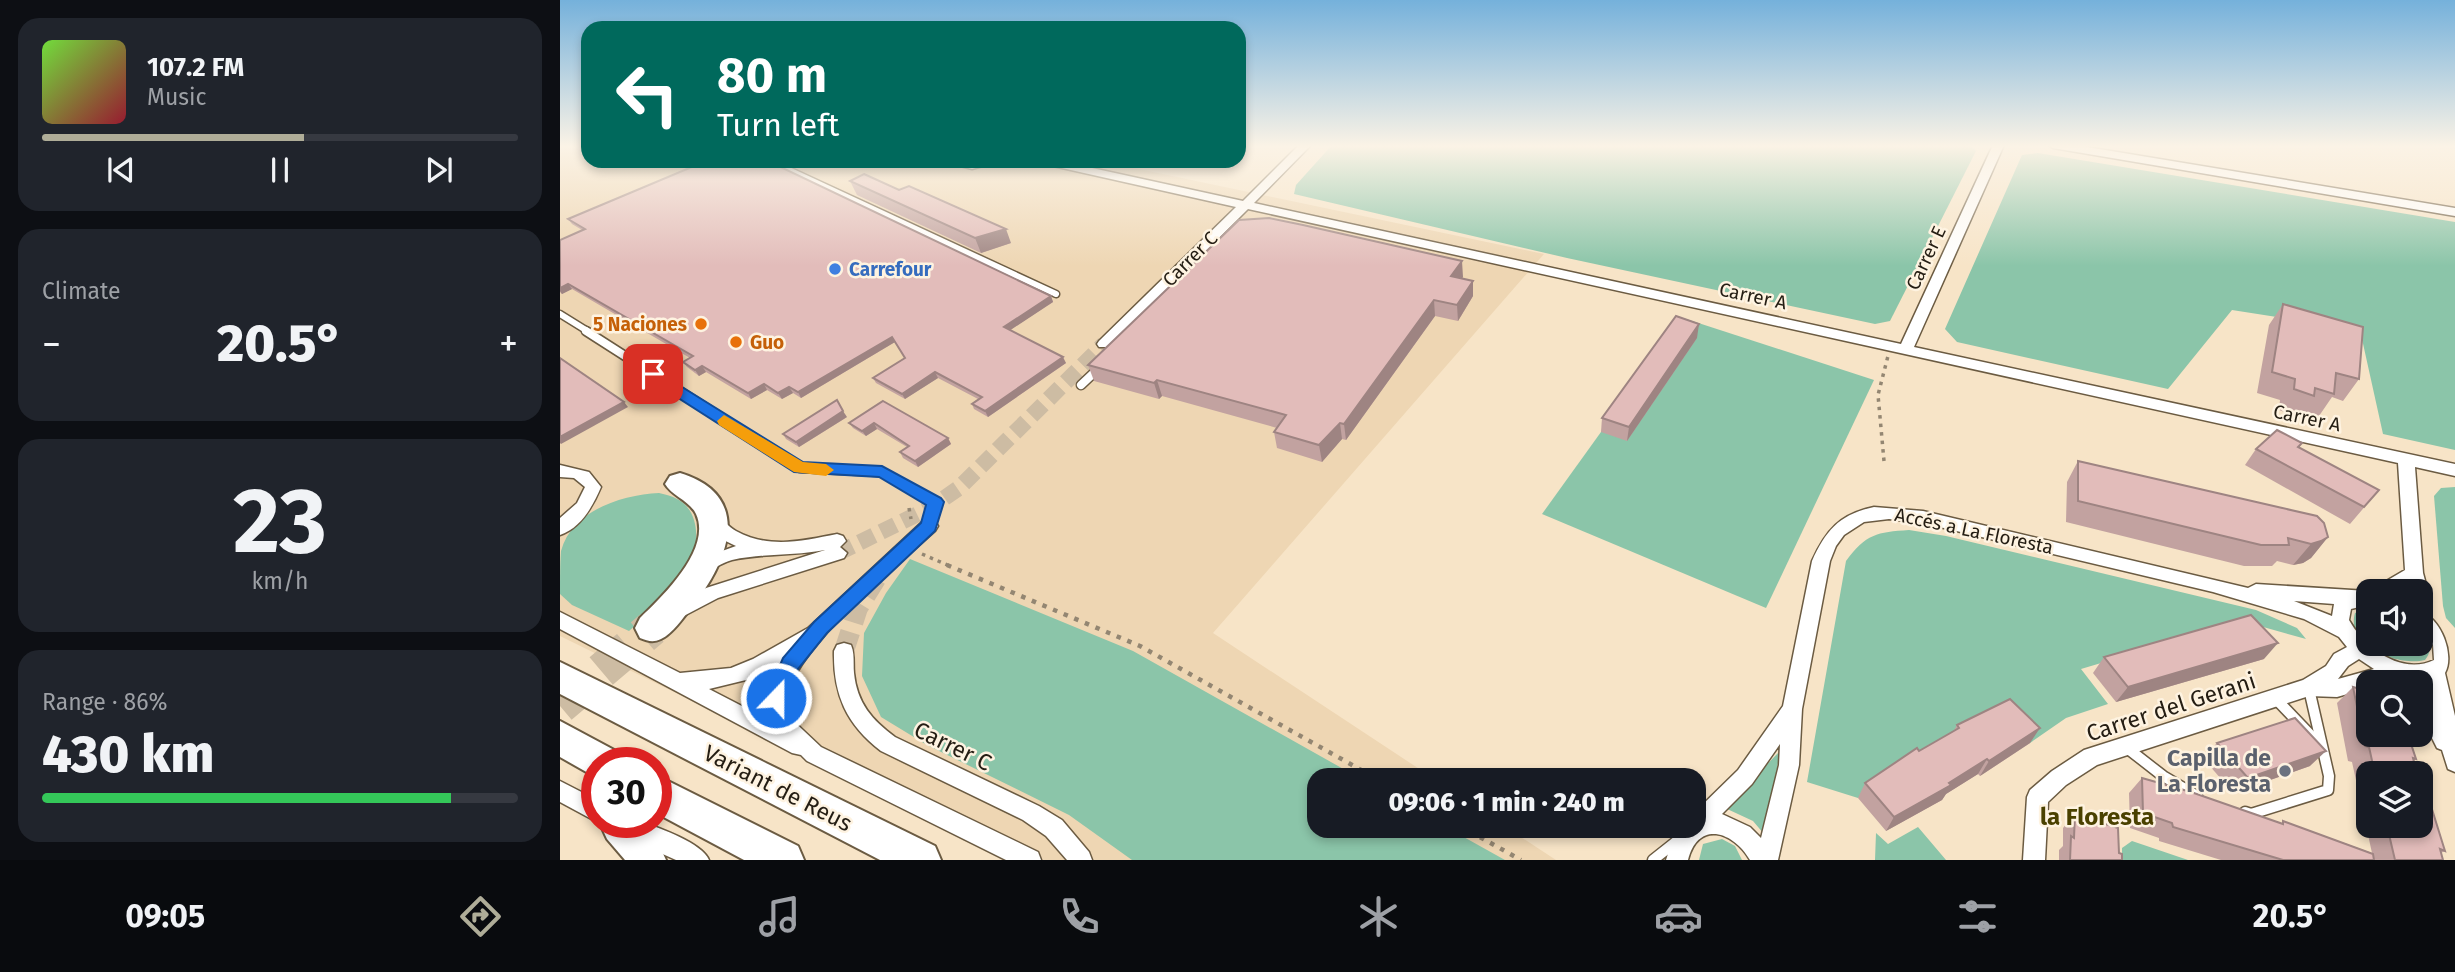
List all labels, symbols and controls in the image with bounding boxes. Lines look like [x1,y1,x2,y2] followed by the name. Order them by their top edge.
[717,46,827,105] text: 80 m
[602,49,693,140] icon: left
[147,52,244,83] text: 107.2 FM
[147,83,207,111] text: Music
[717,106,839,144] text: Turn left
[102,151,140,189] icon: previous
[261,151,299,189] icon: pause
[420,151,458,189] icon: next
[1901,222,1951,294] street label: Carrer E
[1158,226,1223,291] street label: Carrer C
[849,258,932,281] place label: Carrefour
[827,261,843,277] marker: Carrefour
[42,277,121,305] text: Climate
[1717,278,1789,314] street label: Carrer A
[217,312,343,375] text: 20.5°
[593,313,687,336] place label: 5 Naciones
[693,316,709,332] marker: 5 Naciones
[42,321,61,367] text: −
[499,321,518,367] text: +
[750,331,784,354] place label: Guo
[728,334,744,350] marker: Guo
[623,344,683,404] pin
[634,355,672,393] icon: arrive
[2271,400,2343,436] street label: Carrer A
[233,467,327,576] text: 23
[1893,503,2055,559] street label: Accés a La Floresta
[252,567,308,595] text: km/h
[2356,579,2433,838] map controls
[2356,579,2433,656] button: sound
[739,661,813,735] position arrow
[2083,666,2259,748] street label: Carrer del Gerani
[2356,670,2433,747] button: search
[42,688,167,716] text: Range · 86%
[910,715,996,777] street label: Carrer C
[42,723,214,786] text: 430 km
[699,739,857,837] street label: Variant de Reus
[2157,744,2271,798] place label: Capilla de La Floresta
[581,747,672,838] speed limit sign: 30
[2356,761,2433,838] button: layers
[2277,763,2293,779] marker: Capilla de La Floresta
[1388,787,1625,818] text: 09:06 · 1 min · 240 m
[2040,803,2154,831] district label: la Floresta
[456,892,505,941] icon: directions
[755,892,804,941] icon: music
[1055,892,1104,941] icon: phone
[1354,892,1403,941] icon: climate
[1654,892,1703,941] icon: car
[1953,892,2002,941] icon: filters
[125,897,205,935] text: 09:05
[2253,897,2330,935] text: 20.5°

